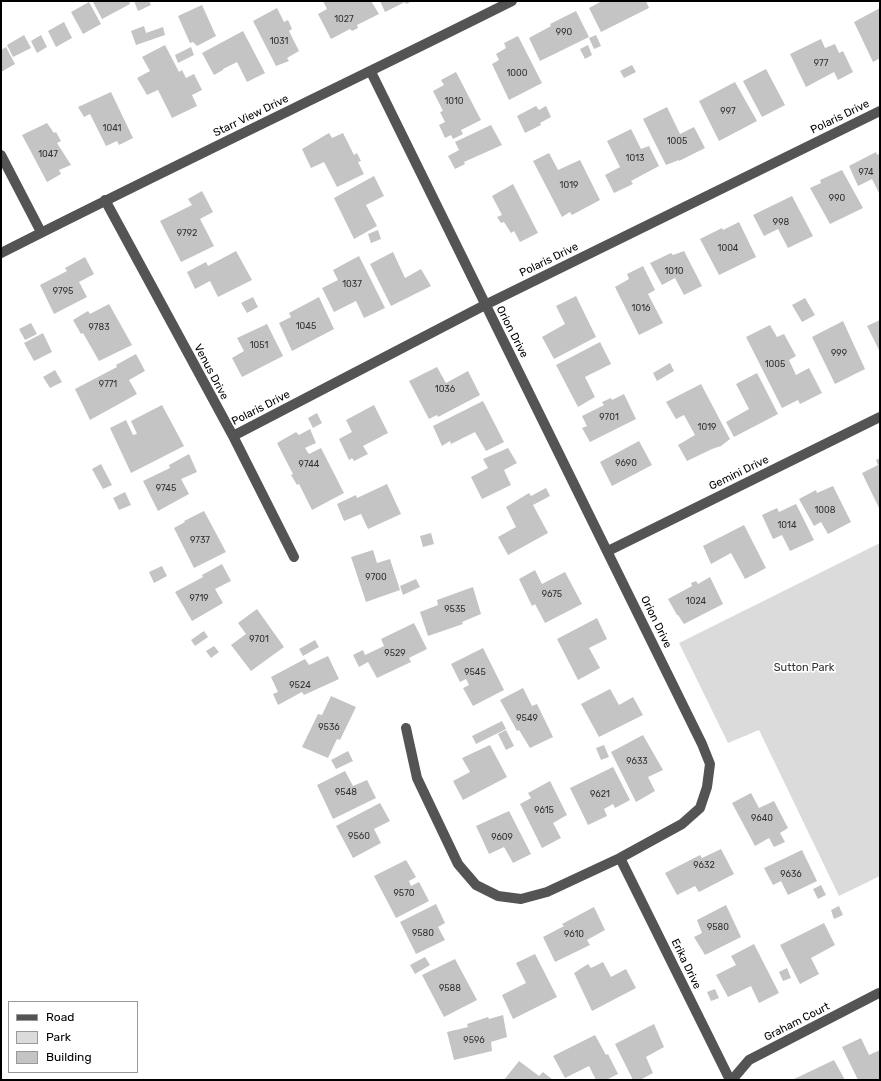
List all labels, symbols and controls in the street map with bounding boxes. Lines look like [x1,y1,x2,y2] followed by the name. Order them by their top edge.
[334,14,354,24] house number: 1027
[556,27,572,37] house number: 990
[270,36,288,46] house number: 1031
[814,58,828,68] house number: 977
[507,68,527,78] house number: 1000
[211,92,291,140] street label: Starr View Drive
[444,96,464,106] house number: 1010
[808,97,872,137] street label: Polaris Drive
[720,106,736,116] house number: 997
[103,123,121,133] house number: 1041
[667,136,687,146] house number: 1005
[38,149,58,159] house number: 1047
[626,153,644,163] house number: 1013
[858,167,874,177] house number: 974
[560,180,578,190] house number: 1019
[829,193,845,203] house number: 990
[773,217,789,227] house number: 998
[177,228,197,238] house number: 9792
[517,240,581,280] street label: Polaris Drive
[718,243,738,253] house number: 1004
[664,266,684,276] house number: 1010
[342,279,362,289] house number: 1037
[53,286,73,296] house number: 9795
[632,303,650,313] house number: 1016
[493,304,531,360] street label: Orion Drive
[296,321,316,331] house number: 1045
[88,322,110,332] house number: 9783
[250,340,268,350] house number: 1051
[191,342,231,402] street label: Venus Drive
[831,348,847,358] house number: 999
[765,359,785,369] house number: 1005
[99,379,117,389] house number: 9771
[435,384,455,394] house number: 1036
[230,388,292,428] street label: Polaris Drive
[599,412,619,422] house number: 9701
[698,422,716,432] house number: 1019
[707,453,771,493] street label: Gemini Drive
[615,458,637,468] house number: 9690
[299,459,319,469] house number: 9744
[156,483,176,493] house number: 9745
[814,505,836,515] house number: 1008
[777,520,797,530] house number: 1014
[190,535,210,545] house number: 9737
[365,572,387,582] house number: 9700
[542,589,562,599] house number: 9675
[189,593,209,603] house number: 9719
[638,594,674,650] street label: Orion Drive
[686,596,706,606] house number: 1024
[444,604,466,614] house number: 9535
[249,634,269,644] house number: 9701
[384,648,406,658] house number: 9529
[774,661,834,675] park label: Sutton Park
[464,667,486,677] house number: 9545
[289,680,311,690] house number: 9524
[516,713,538,723] house number: 9549
[318,722,340,732] house number: 9536
[626,756,648,766] house number: 9633
[335,787,357,797] house number: 9548
[590,789,610,799] house number: 9621
[534,805,554,815] house number: 9615
[751,813,773,823] house number: 9640
[348,831,370,841] house number: 9560
[491,832,513,842] house number: 9609
[693,860,715,870] house number: 9632
[780,869,802,879] house number: 9636
[393,888,415,898] house number: 9570
[707,922,729,932] house number: 9580
[412,928,434,938] house number: 9580
[564,929,584,939] house number: 9610
[668,937,704,991] street label: Erika Drive
[439,983,461,993] house number: 9588
[762,1000,832,1044] street label: Graham Court
[8,1001,138,1073] legend
[46,1010,74,1024] text: Road
[46,1030,71,1044] text: Park
[463,1035,485,1045] house number: 9596
[46,1050,92,1064] text: Building

